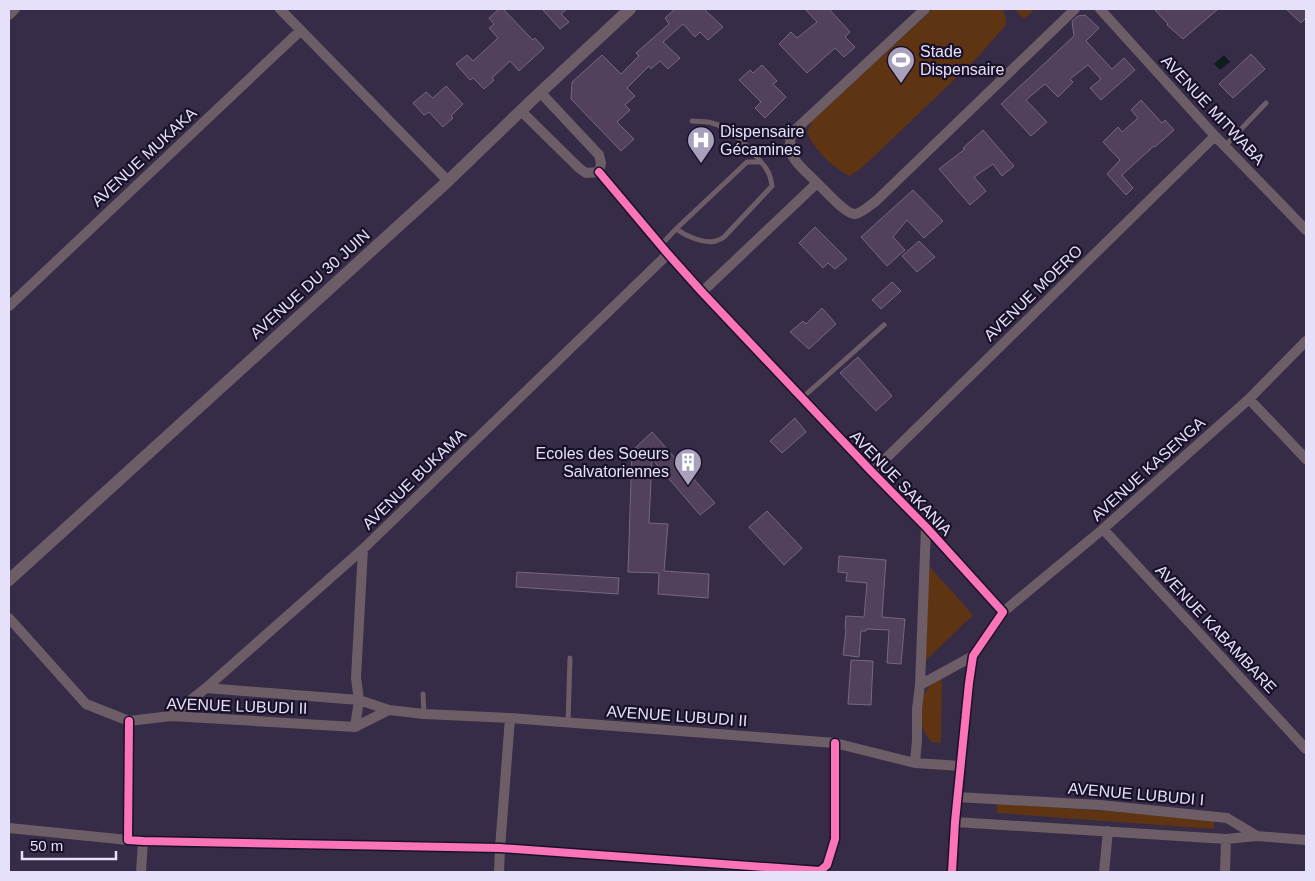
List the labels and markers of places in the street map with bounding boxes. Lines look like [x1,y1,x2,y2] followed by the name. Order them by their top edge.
[920,43,1005,78] place label: Stade Dispensaire
[886,45,916,84] sports icon: Stade Dispensaire
[720,123,805,158] place label: Dispensaire Gécamines
[686,125,716,164] hospital icon: Dispensaire Gécamines
[536,445,669,480] place label: Ecoles des Soeurs Salvatoriennes
[673,447,703,486] building icon: Ecoles des Soeurs Salvatoriennes

